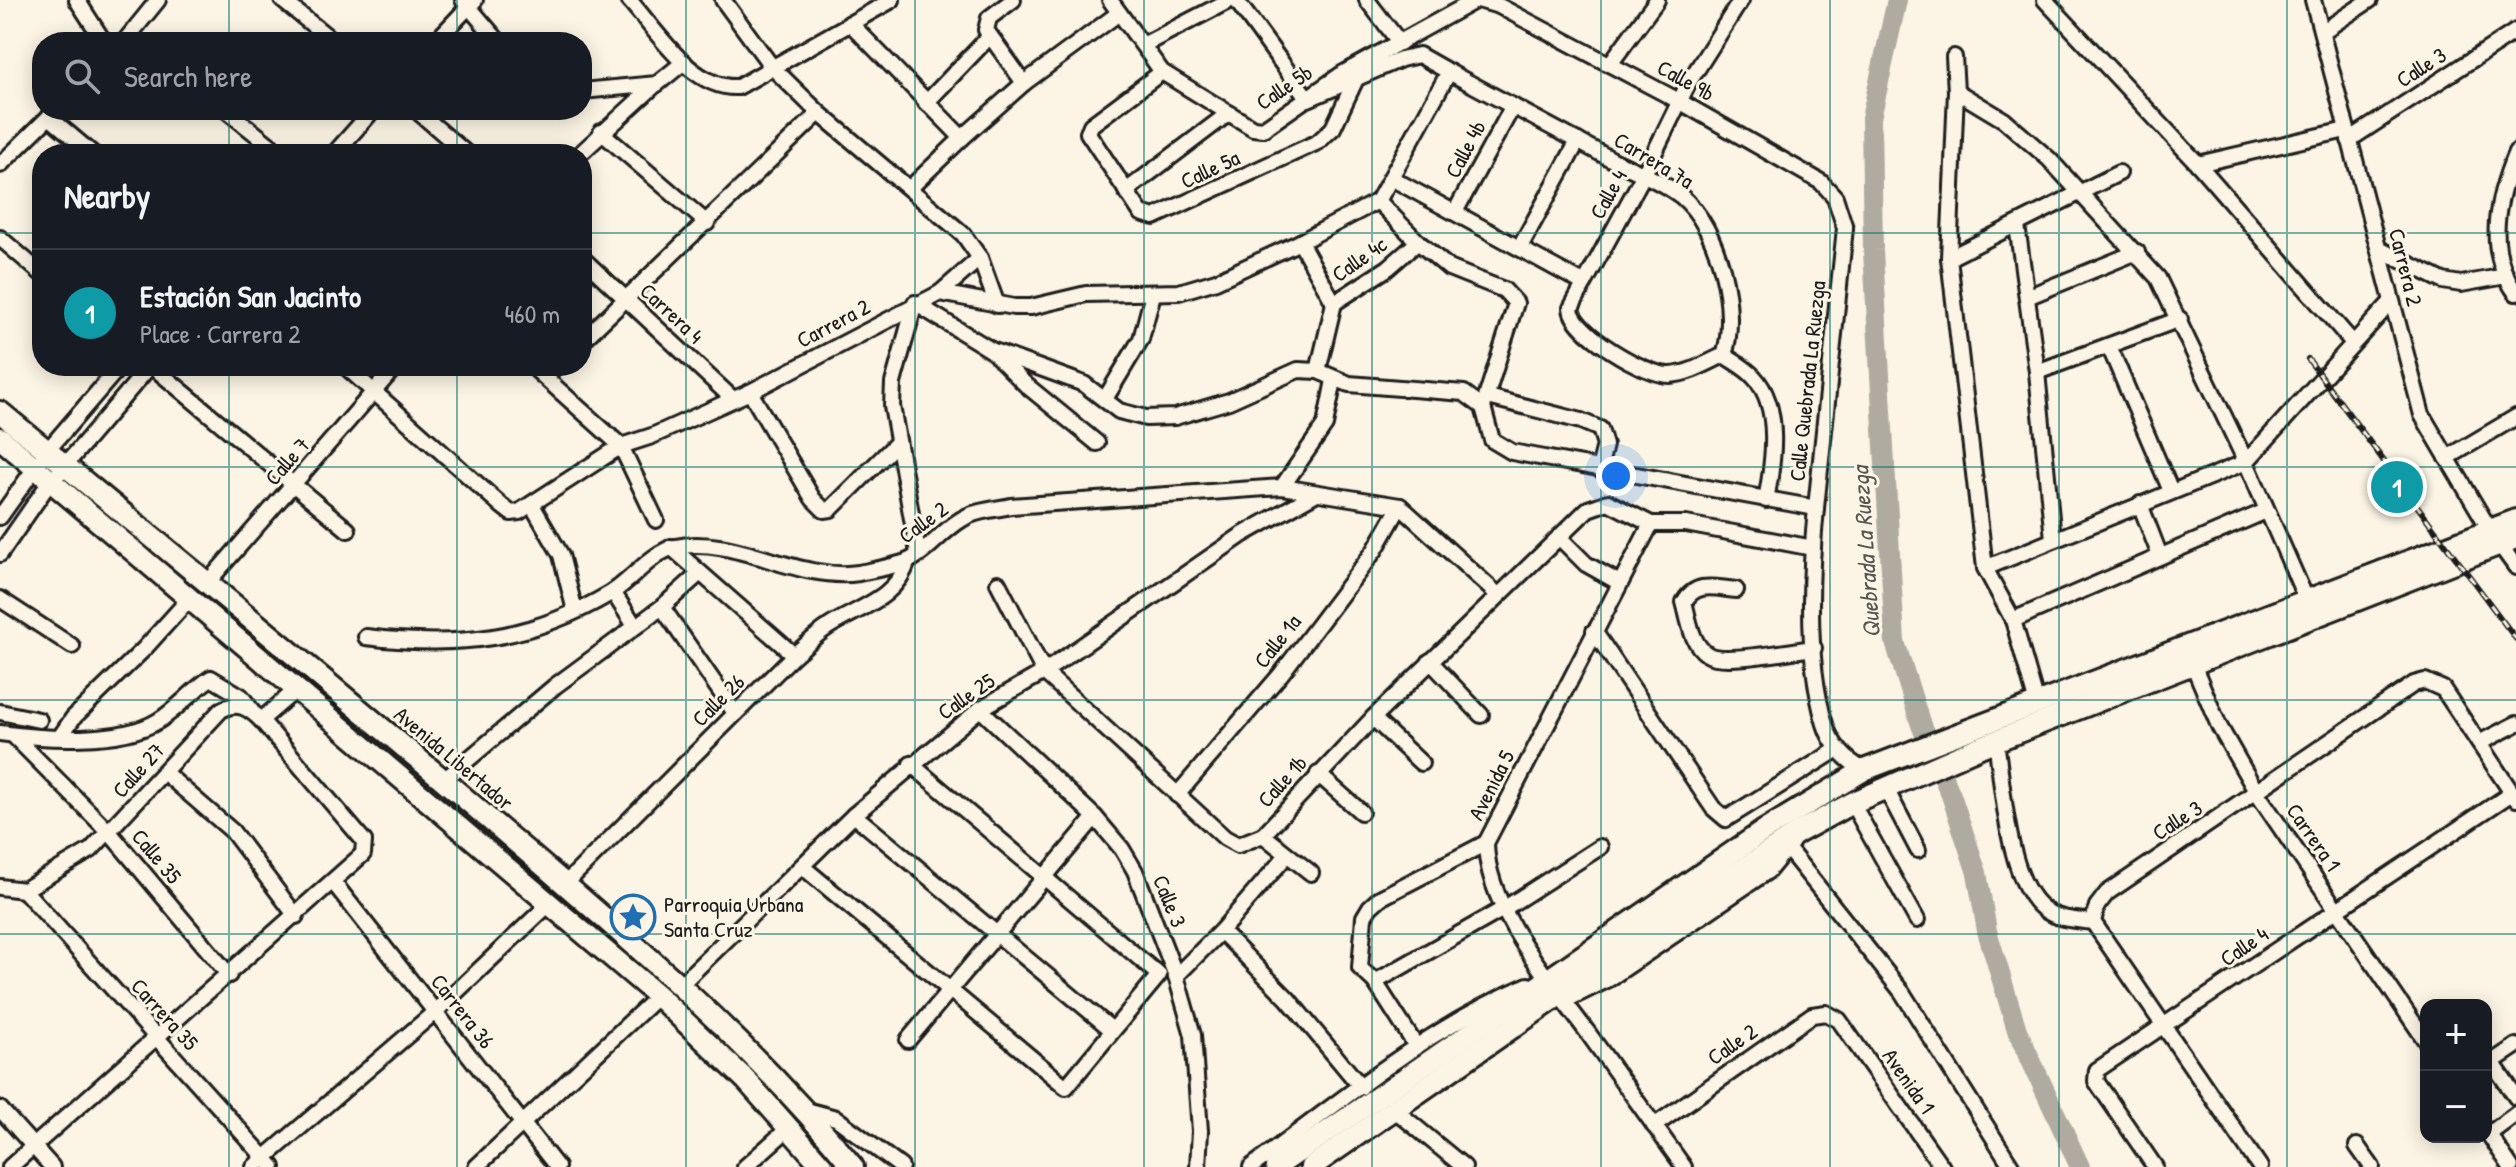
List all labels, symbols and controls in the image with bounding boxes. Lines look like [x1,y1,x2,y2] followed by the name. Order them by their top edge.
[32,32,592,120] search box
[2390,40,2452,94] street label: Calle 3
[1652,52,1720,108] street label: Calle 9b
[60,54,104,98] icon: search
[124,56,252,96] text: Search here
[1250,57,1318,117] street label: Calle 5b
[1437,115,1493,183] street label: Calle 4b
[1609,124,1700,196] street label: Carrera 7a
[1176,142,1245,196] street label: Calle 5a
[1582,164,1634,224] street label: Calle 4
[64,173,150,219] text: Nearby
[2382,225,2430,310] street label: Carrera 2
[1326,229,1393,289] street label: Calle 4c
[140,276,361,316] text: Estación San Jacinto
[634,276,710,350] street label: Carrera 4
[1782,279,1832,483] street label: Calle Quebrada La Ruezga
[791,291,875,355] street label: Carrera 2
[85,296,95,331] text: 1
[505,296,560,331] text: 460 m
[140,316,300,351] text: Place · Carrera 2
[258,430,316,492] street label: Calle 7
[1596,456,1636,496] your location
[2371,457,2423,517] pin: 1
[1843,462,1888,639] water label: Quebrada La Ruezga
[892,494,954,550] street label: Calle 2
[1247,608,1308,674] street label: Calle 1a
[931,665,1001,727] street label: Calle 25
[685,667,751,733] street label: Calle 26
[388,699,520,817] street label: Avenida Libertador
[105,736,171,804] street label: Calle 27
[1461,745,1521,825] street label: Avenida 5
[1250,748,1314,814] street label: Calle 1b
[2146,793,2208,847] street label: Calle 3
[2280,797,2348,877] street label: Carrera 1
[125,822,189,890] street label: Calle 35
[1146,870,1194,932] street label: Calle 3
[664,889,804,944] place label: Parroquia Urbana Santa Cruz
[609,893,657,941] place icon: Parroquia Urbana Santa Cruz
[2214,919,2274,973] street label: Calle 4
[424,967,502,1055] street label: Carrera 36
[125,971,205,1057] street label: Carrera 35
[2420,999,2492,1143] map controls
[2420,999,2492,1071] button: +
[1701,1016,1763,1072] street label: Calle 2
[1876,1042,1942,1120] street label: Avenida 1
[2420,1071,2492,1143] button: −

